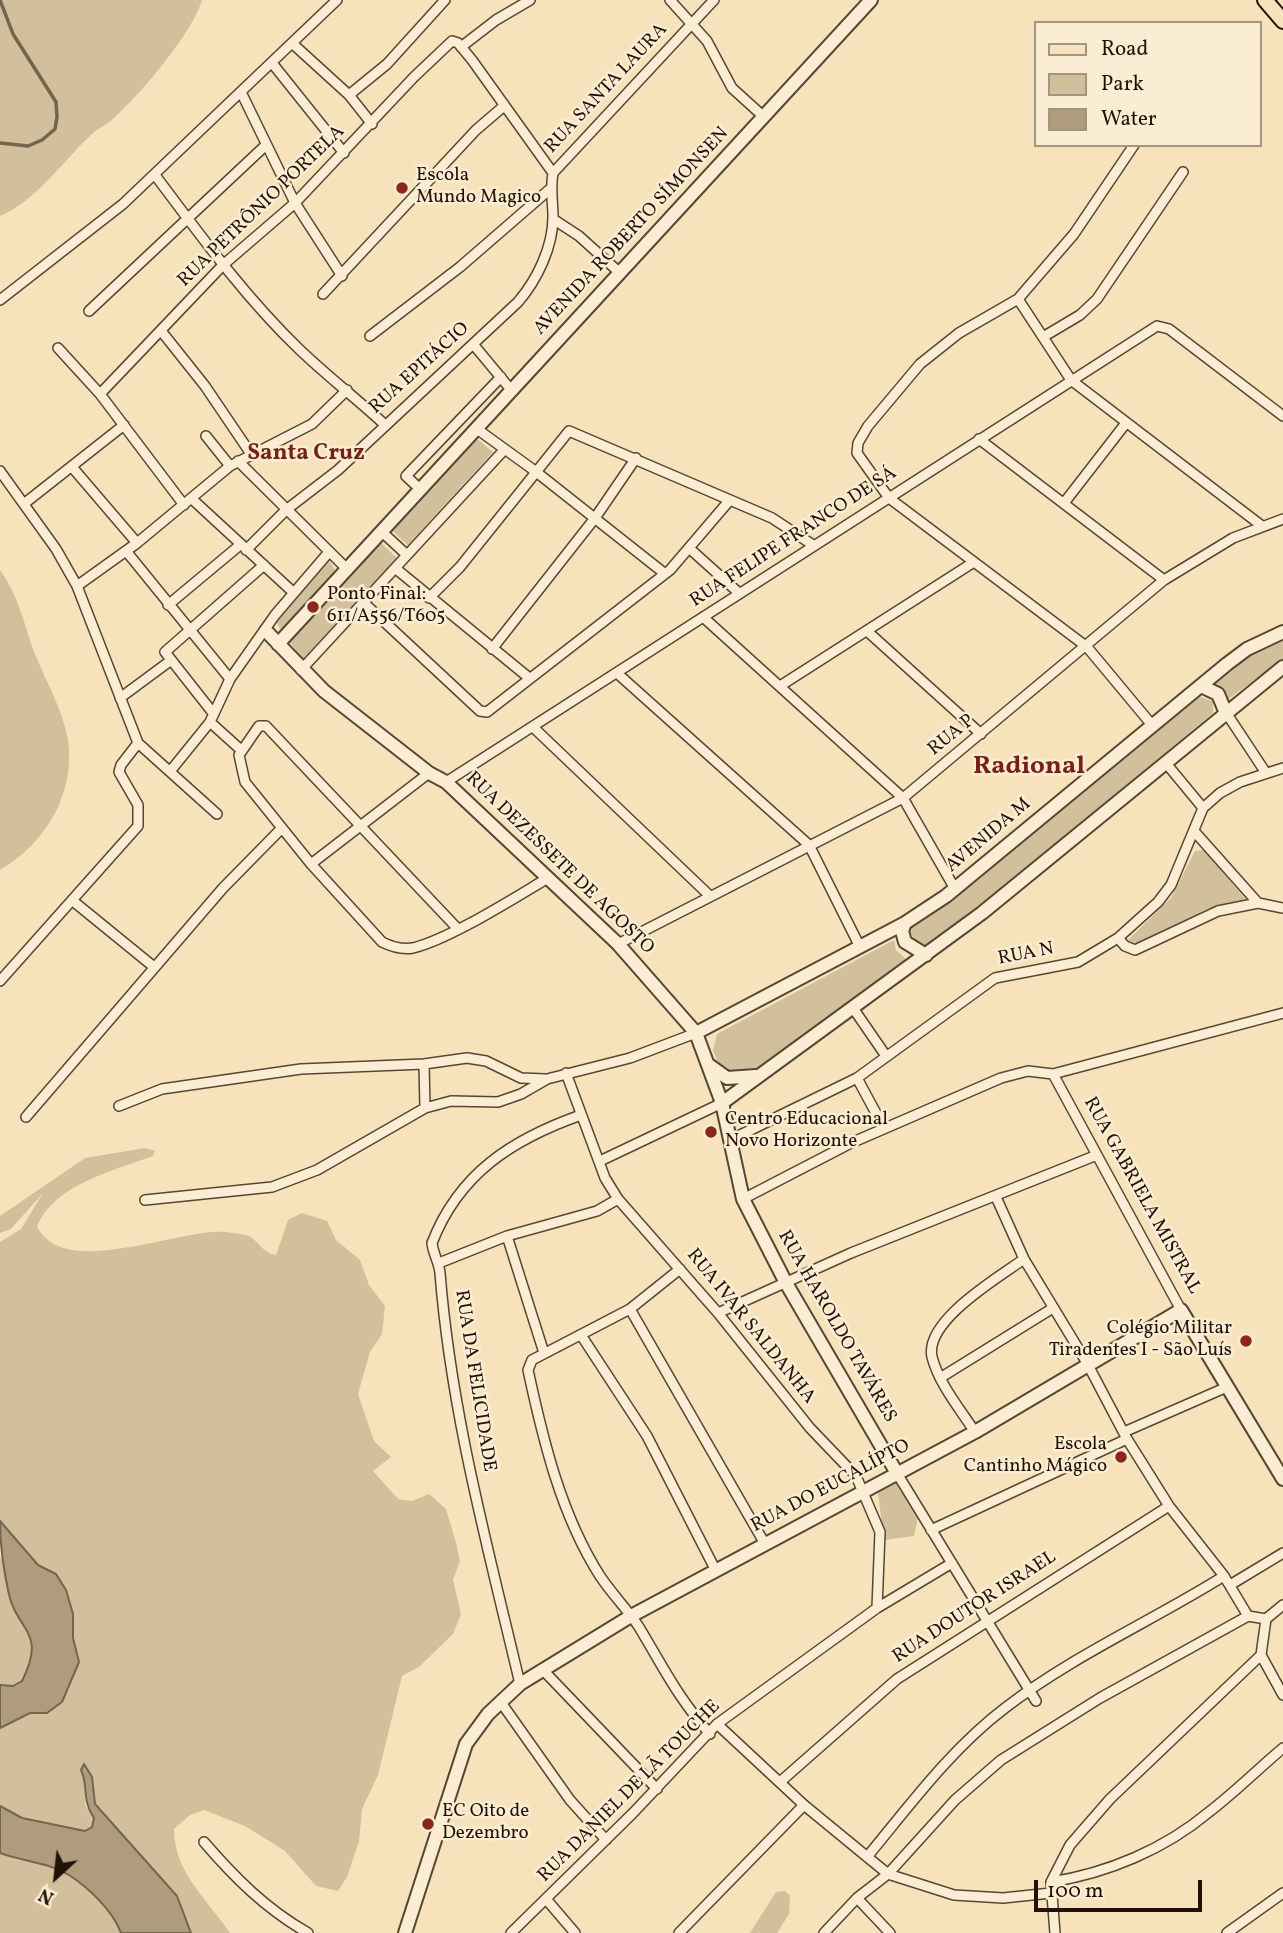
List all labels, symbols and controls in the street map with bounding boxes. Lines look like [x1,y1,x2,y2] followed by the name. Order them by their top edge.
[541,19,673,159] street label: RUA SANTA LAURA
[1034,21,1262,147] legend
[1101,35,1148,64] text: Road
[1101,70,1144,99] text: Park
[1101,105,1157,134] text: Water
[174,121,350,293] street label: RUA PETRÔNIO PORTELA
[530,123,734,341] street label: AVENIDA ROBERTO SÍMONSEN
[416,166,541,210] place label: Escola Mundo Magico
[394,180,410,196] marker: Escola Mundo Magico
[365,318,475,420] street label: RUA EPITÁCIO
[247,441,365,469] district label: Santa Cruz
[686,463,902,613] street label: RUA FELIPE FRANCO DE SÁ
[327,585,445,629] place label: Ponto Final: 611/A556/T605
[305,599,321,615] marker: Ponto Final: 611/A556/T605
[924,710,980,762] street label: RUA P
[973,752,1085,784] district label: Radional
[460,768,658,960] street label: RUA DEZESSETE DE AGOSTO
[942,794,1036,878] street label: AVENIDA M
[996,938,1056,972] street label: RUA N
[1077,1094,1205,1298] street label: RUA GABRIELA MISTRAL
[725,1110,888,1154] place label: Centro Educacional Novo Horizonte
[703,1124,719,1140] marker: Centro Educacional Novo Horizonte
[772,1227,900,1427] street label: RUA HAROLDO TAVÁRES
[680,1245,820,1409] street label: RUA IVAR SALDANHA
[448,1289,500,1473] street label: RUA DA FELICIDADE
[1049,1319,1232,1363] place label: Colégio Militar Tiradentes I - São Luís
[1238,1333,1254,1349] marker: Colégio Militar Tiradentes I - São Luís
[748,1435,914,1539] street label: RUA DO EUCALÍPTO
[964,1435,1107,1479] place label: Escola Cantinho Mágico
[1113,1449,1129,1465] marker: Escola Cantinho Mágico
[889,1547,1061,1669] street label: RUA DOUTOR ISRAEL
[534,1696,726,1888] street label: RUA DANIEL DE LÃ TOUCHE
[442,1802,529,1846] place label: EC Oito de Dezembro
[420,1816,436,1832] marker: EC Oito de Dezembro
[21,1842,91,1912] north arrow
[1038,1867,1206,1911] scale bar
[1047,1877,1104,1906] text: 100 m
[34,1881,59,1910] text: N

